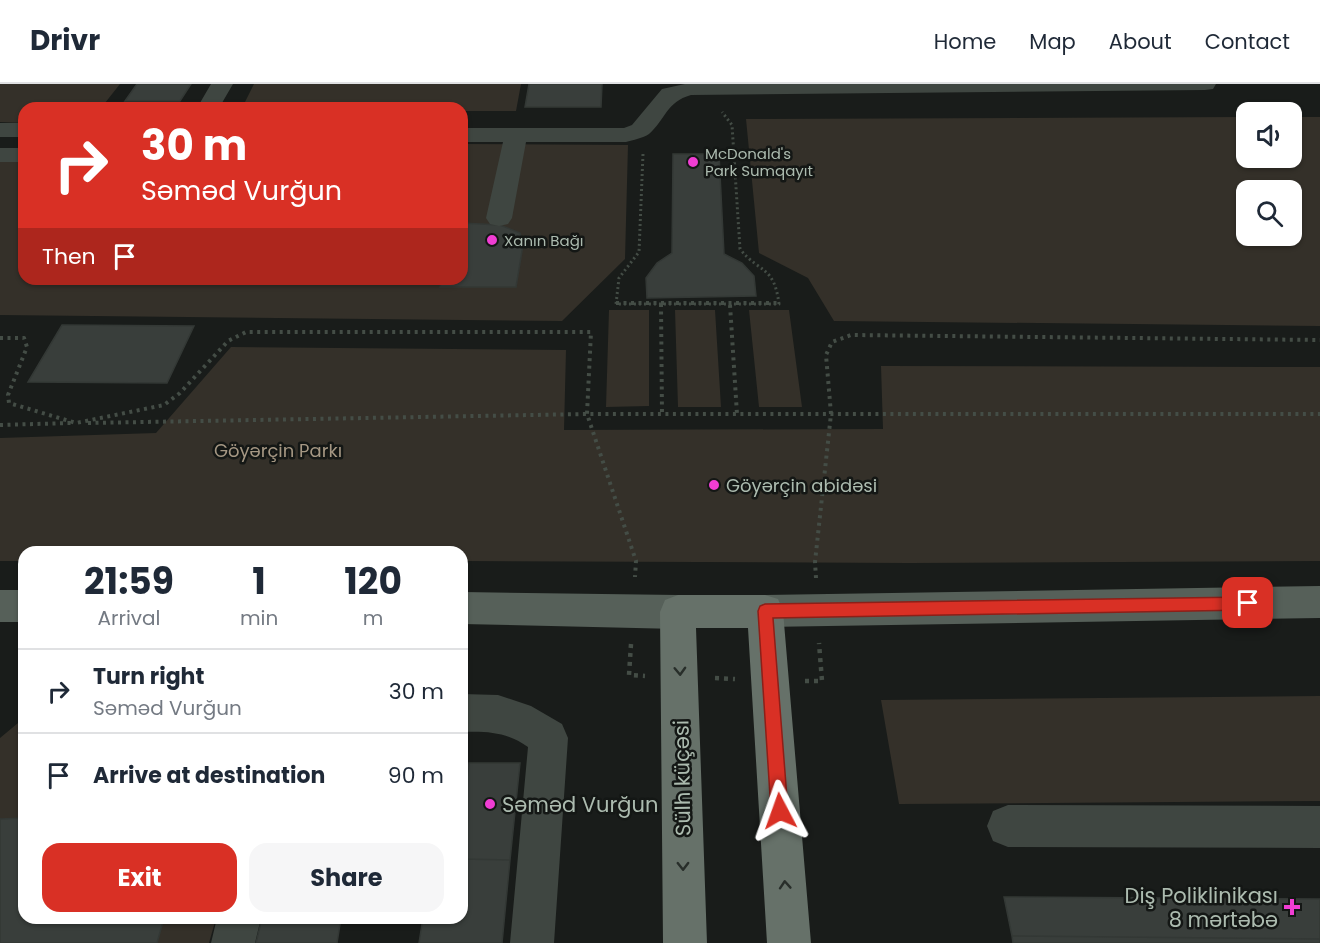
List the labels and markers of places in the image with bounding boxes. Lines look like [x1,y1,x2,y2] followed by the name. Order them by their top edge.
[705,143,813,181] place label: McDonald's Park Sumqayıt
[686,155,700,169] marker: McDonald's Park Sumqayıt
[504,230,584,251] place label: Xanın Bağı
[485,233,499,247] marker: Xanın Bağı
[726,473,877,498] place label: Göyərçin abidəsi
[707,478,721,492] marker: Göyərçin abidəsi
[1222,577,1273,628] pin
[502,790,658,819] place label: Səməd Vurğun
[483,797,497,811] marker: Səməd Vurğun
[1125,881,1278,934] place label: Diş Poliklinikası 8 mərtəbə
[1283,898,1301,916] marker: Diş Poliklinikası 8 mərtəbə

